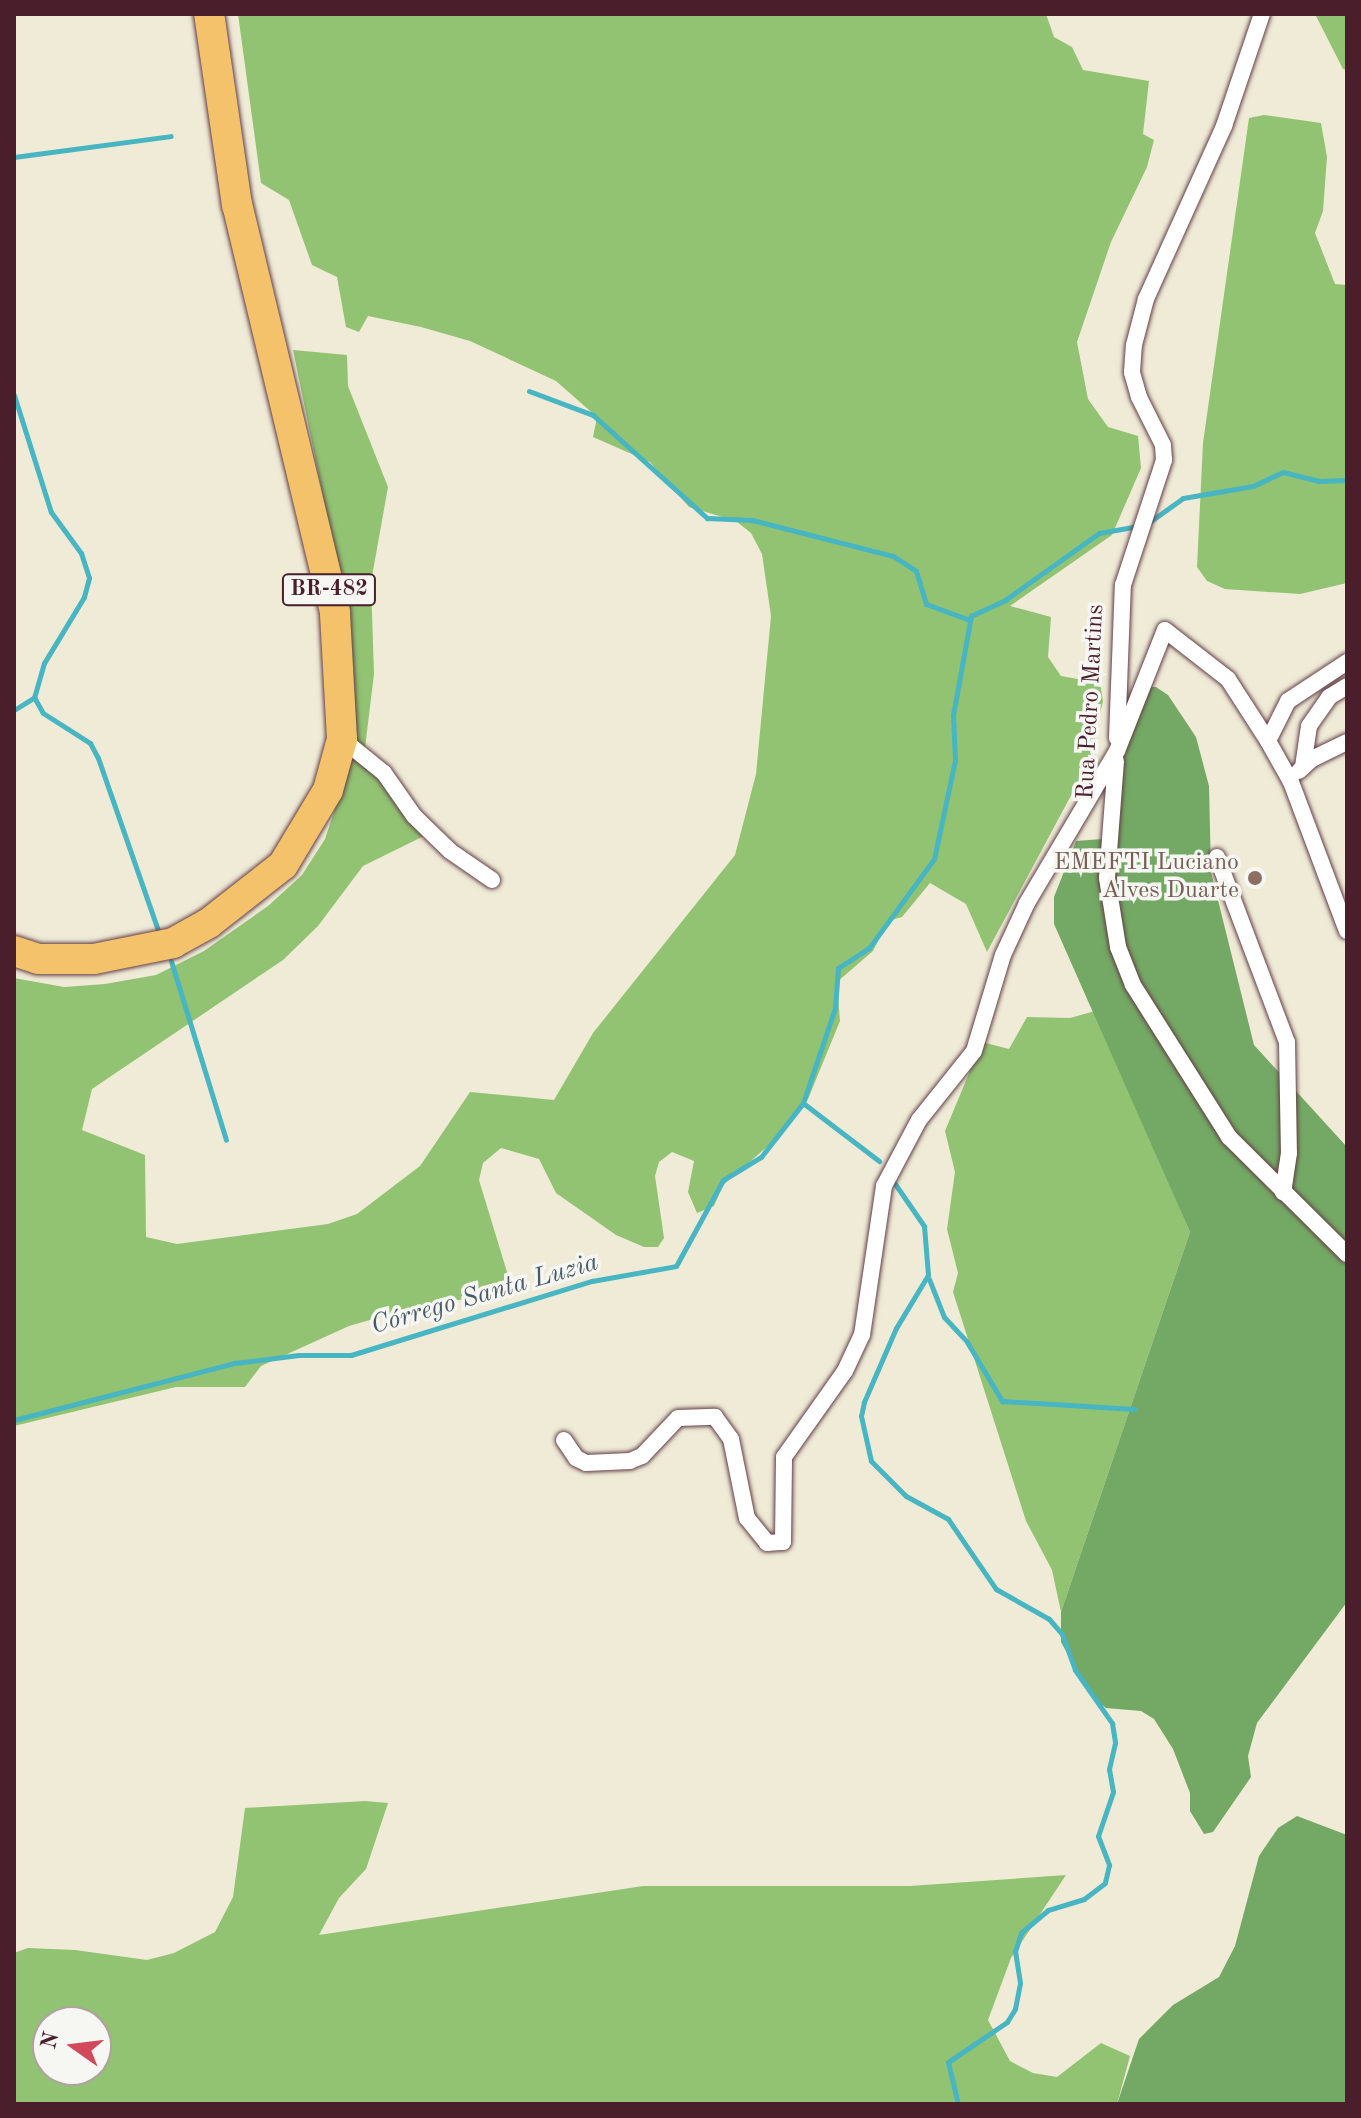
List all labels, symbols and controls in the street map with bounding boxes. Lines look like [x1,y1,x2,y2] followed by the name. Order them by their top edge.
[281,572,377,608] road number: BR-482
[1072,604,1112,800] street label: Rua Pedro Martins
[1054,850,1239,906] place label: EMEFTI Luciano Alves Duarte
[1246,869,1264,887] marker: EMEFTI Luciano Alves Duarte
[368,1248,602,1342] water label: Córrego Santa Luzia
[32,2006,112,2086] north arrow
[38,2030,63,2051] text: N

